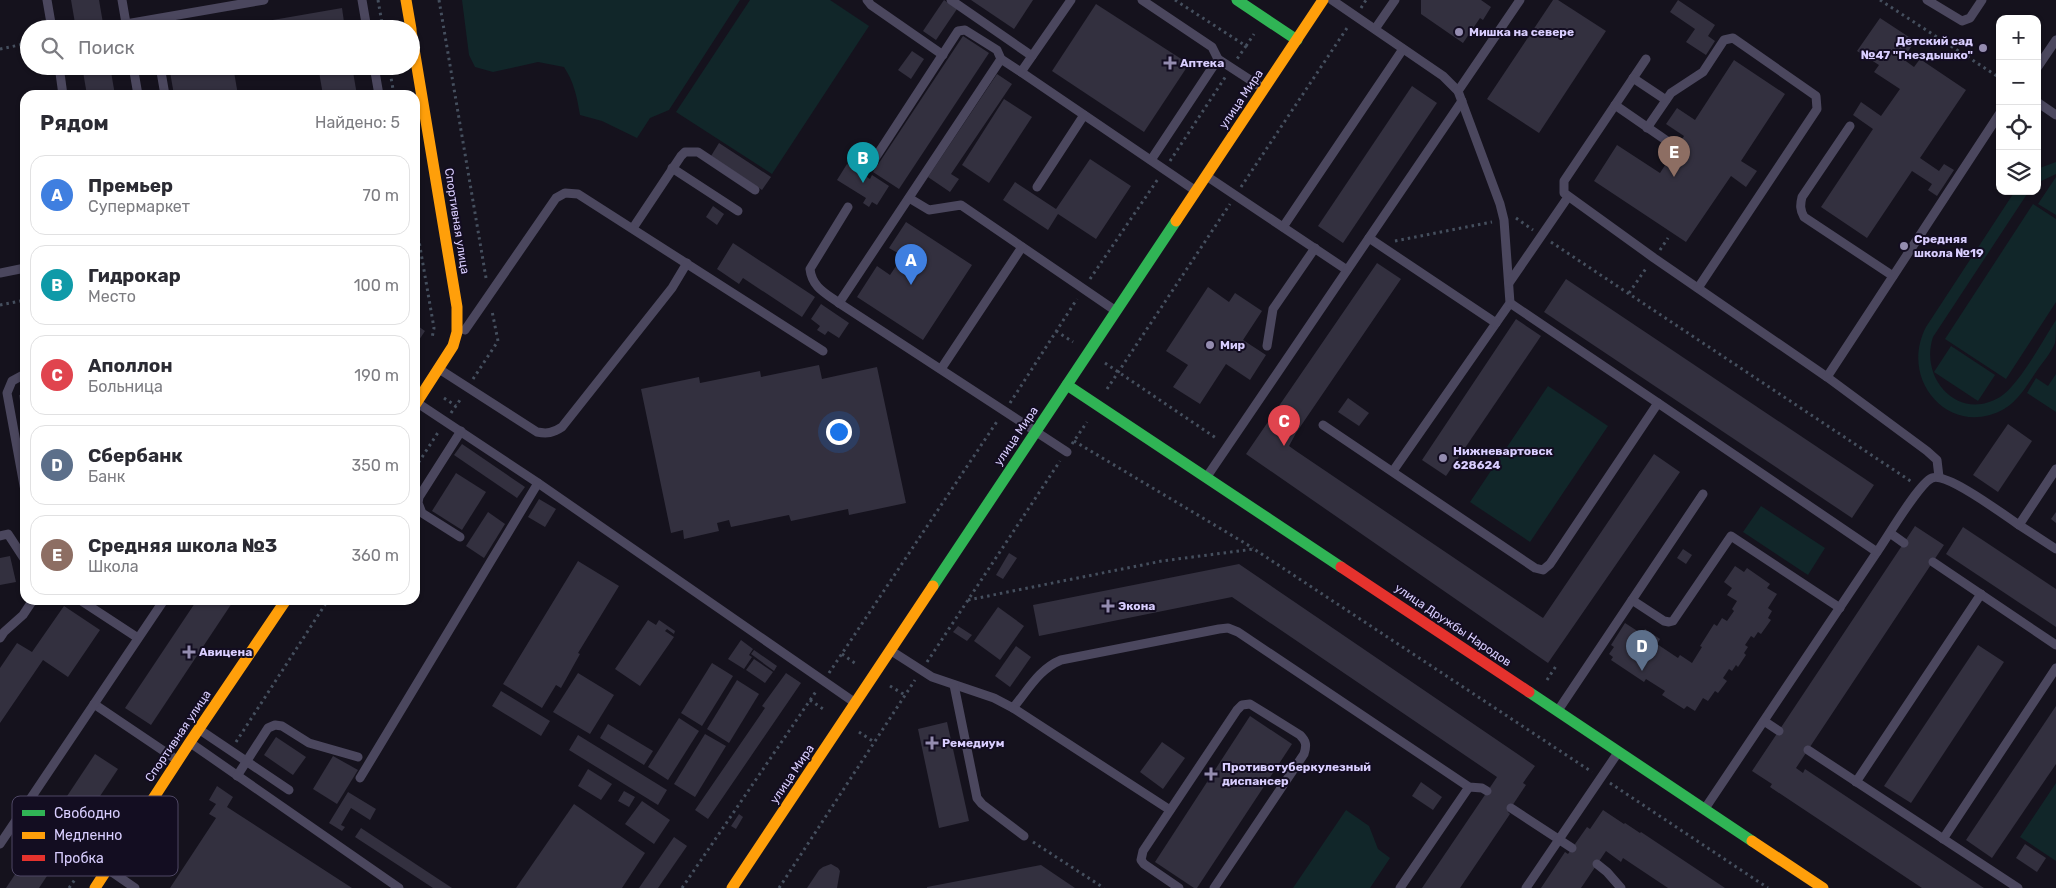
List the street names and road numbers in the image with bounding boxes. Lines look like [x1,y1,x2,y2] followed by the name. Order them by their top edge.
[1216,67,1266,131] street label: улица Мира
[442,167,472,275] street label: Спортивная улица
[991,404,1041,468] street label: улица Мира
[1392,581,1514,669] street label: улица Дружбы Народов
[142,688,214,784] street label: Спортивная улица
[767,742,817,806] street label: улица Мира

